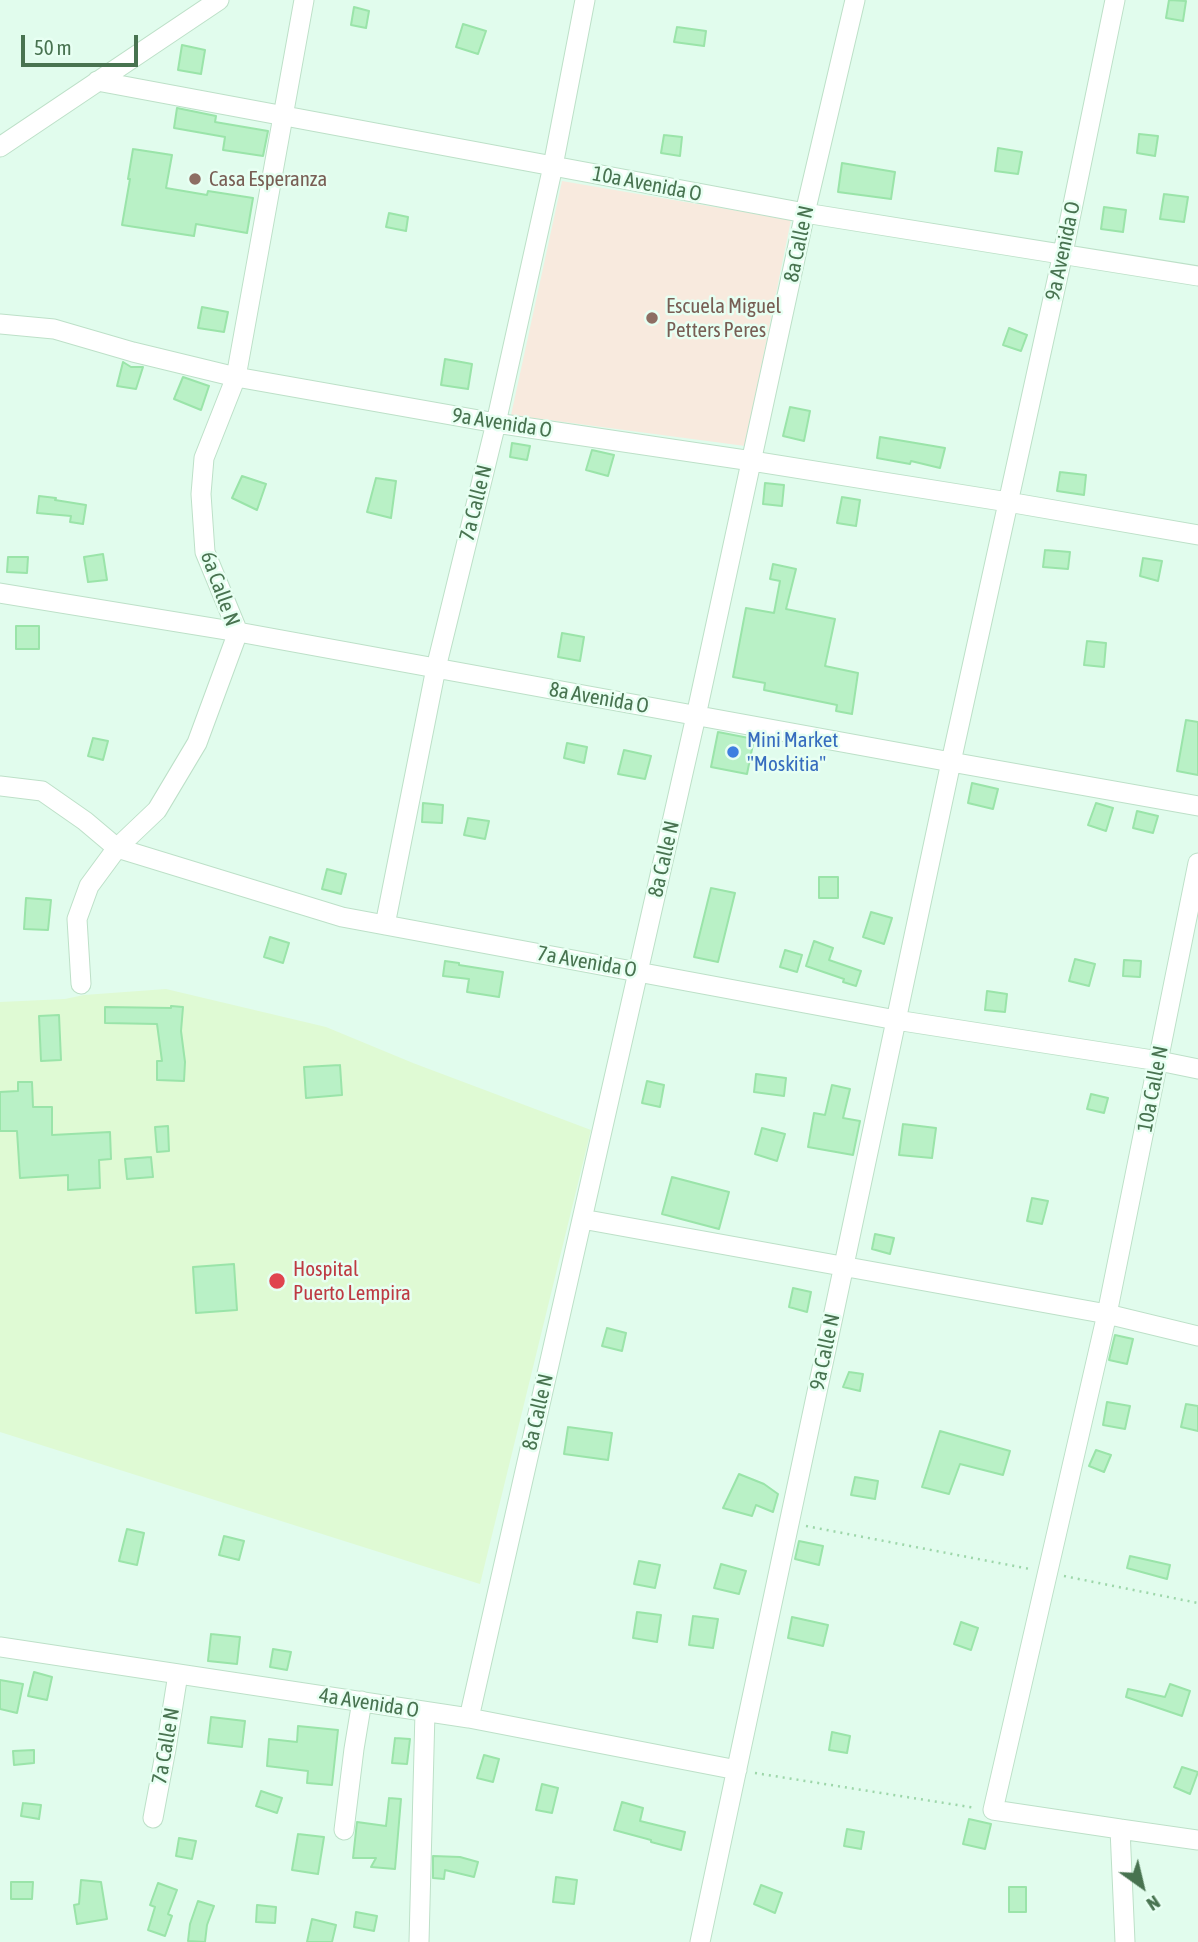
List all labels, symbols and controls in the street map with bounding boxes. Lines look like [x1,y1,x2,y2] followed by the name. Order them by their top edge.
[24,21,142,65] scale bar
[34,35,72,59] text: 50 m
[590,161,704,207] street label: 10a Avenida O
[209,166,327,192] place label: Casa Esperanza
[187,171,203,187] marker: Casa Esperanza
[1040,199,1086,303] street label: 9a Avenida O
[779,204,819,284] street label: 8a Calle N
[666,293,781,343] place label: Escuela Miguel Petters Peres
[644,310,660,326] marker: Escuela Miguel Petters Peres
[450,403,554,443] street label: 9a Avenida O
[454,462,498,544] street label: 7a Calle N
[195,548,245,630] street label: 6a Calle N
[547,677,651,719] street label: 8a Avenida O
[747,727,838,777] place label: Mini Market "Moskitia"
[725,744,741,760] marker: Mini Market "Moskitia"
[643,818,685,900] street label: 8a Calle N
[535,941,639,983] street label: 7a Avenida O
[1132,1044,1174,1134] street label: 10a Calle N
[293,1256,411,1306] place label: Hospital Puerto Lempira
[267,1271,287,1291] marker: Hospital Puerto Lempira
[805,1312,845,1392] street label: 9a Calle N
[517,1371,559,1453] street label: 8a Calle N
[317,1683,421,1723] street label: 4a Avenida O
[147,1706,185,1786] street label: 7a Calle N
[1107,1851,1177,1921] north arrow
[1143,1891,1165,1916] text: N

